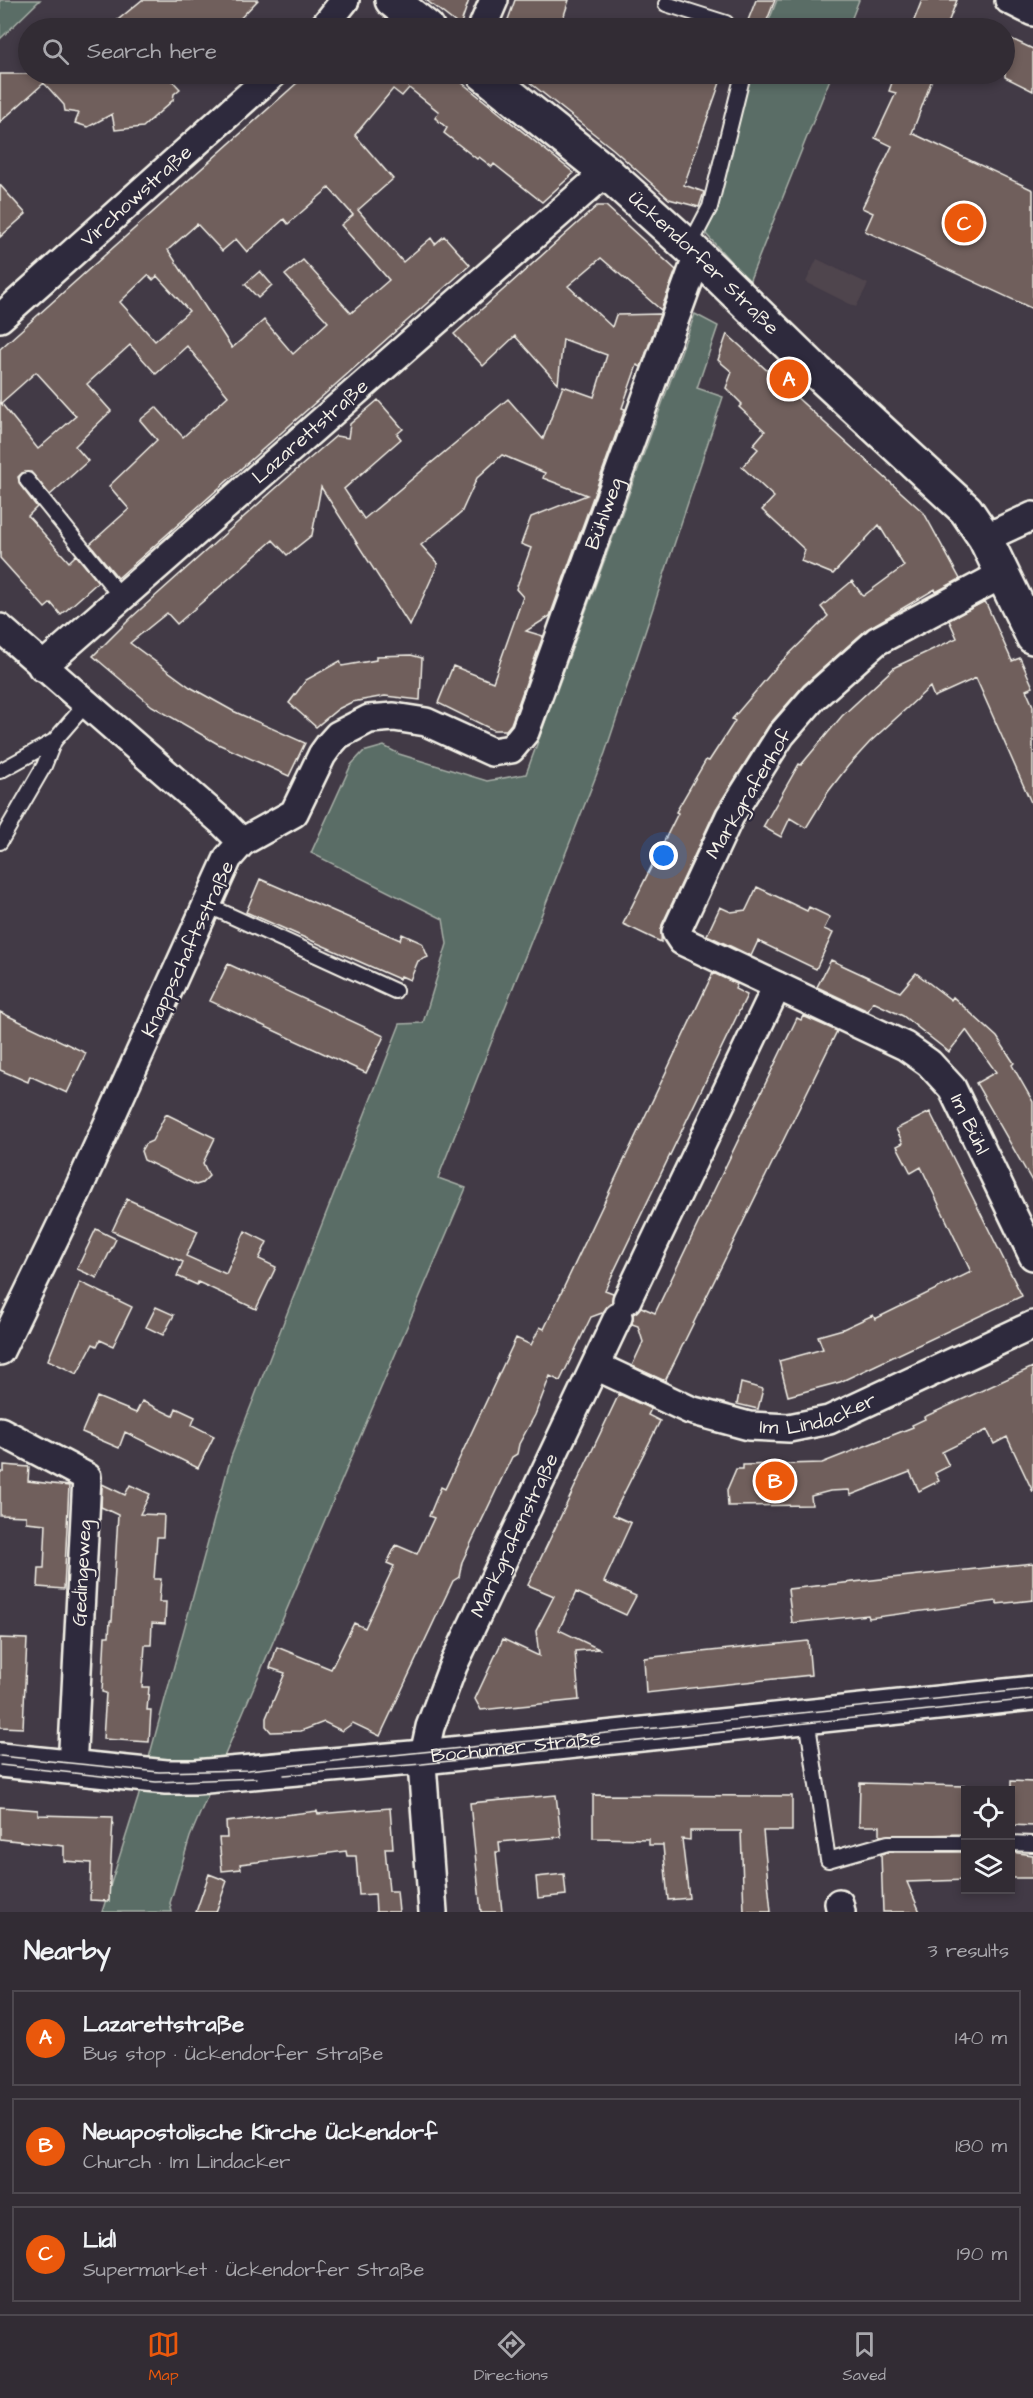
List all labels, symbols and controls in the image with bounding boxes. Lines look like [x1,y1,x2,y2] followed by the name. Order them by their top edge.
[18,18,1015,84] search box
[39,35,72,68] icon: search
[87,36,217,67] text: Search here
[75,139,198,253] street label: Virchowstraße
[622,185,785,342] street label: Ückendorfer Straße
[944,200,984,246] pin: C
[770,356,808,401] pin: A
[246,373,375,490] street label: Lazarettstraße
[578,474,631,554] street label: Bühlweg
[699,724,800,865] street label: Markgrafenhof
[649,841,678,870] your location
[135,856,241,1042] street label: Knappschaftsstraße
[943,1089,996,1159] street label: Im Bühl
[759,1386,881,1442] street label: Im Lindacker
[464,1448,566,1622] street label: Markgrafenstraße
[756,1458,794,1504] pin: B
[65,1519,100,1627] street label: Gedingeweg
[429,1724,602,1770] street label: Bochumer Straße
[961,1786,1015,1894] map controls
[961,1786,1015,1840] button: locate
[961,1840,1015,1894] button: layers
[24,1933,111,1969] text: Nearby
[927,1937,1009,1965] text: 3 results
[83,2009,244,2040] text: Lazarettstraße
[39,2024,52,2052] text: A
[955,2024,1007,2052] text: 140 m
[83,2040,383,2068] text: Bus stop · Ückendorfer Straße
[83,2117,437,2148] text: Neuapostolische Kirche Ückendorf
[38,2132,53,2160] text: B
[955,2132,1007,2160] text: 180 m
[83,2148,290,2176] text: Church · Im Lindacker
[83,2225,116,2256] text: Lidl
[38,2240,53,2268] text: C
[957,2240,1007,2268] text: 190 m
[83,2256,424,2284] text: Supermarket · Ückendorfer Straße
[147,2328,180,2386] tab: Map
[474,2328,548,2386] tab: Directions
[842,2328,886,2386] tab: Saved

